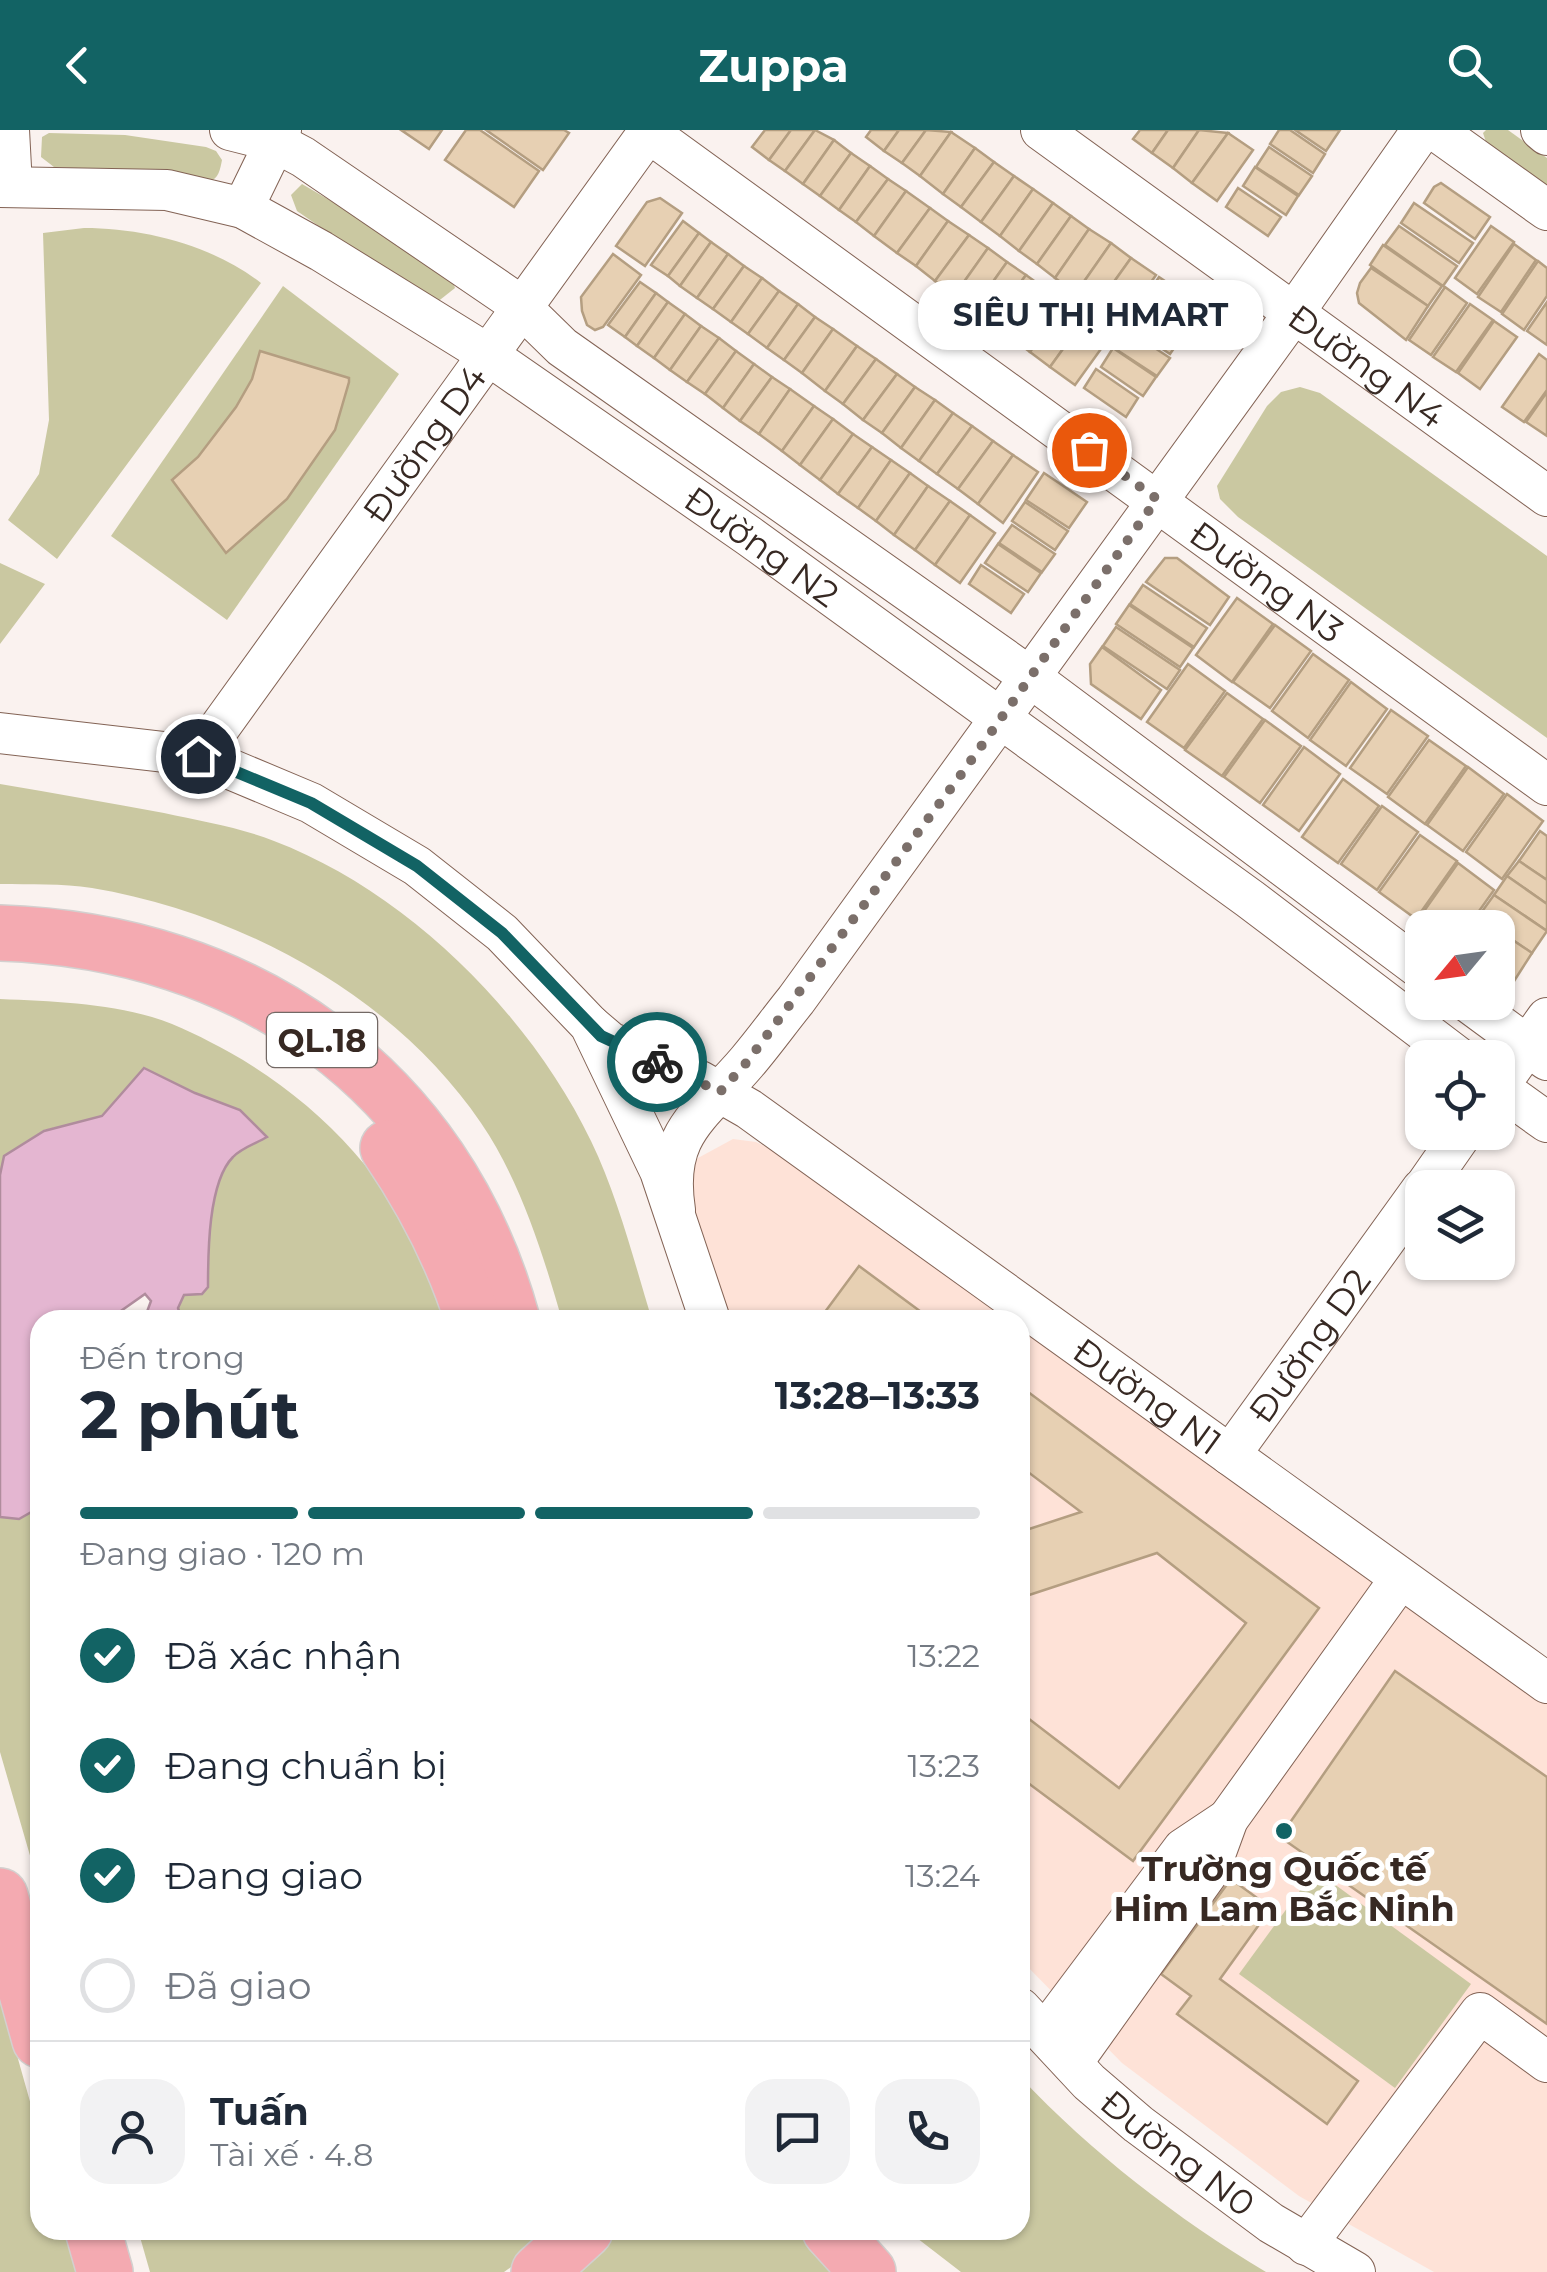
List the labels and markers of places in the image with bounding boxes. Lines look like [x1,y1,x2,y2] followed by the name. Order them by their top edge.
[916,280,1262,350] callout: SIÊU THỊ HMART
[1047,408,1132,493] pin
[156,714,241,799] pin
[1273,1820,1295,1842] marker: Trường Quốc tế Him Lam Bắc Ninh
[1113,1847,1455,1930] place label: Trường Quốc tế Him Lam Bắc Ninh

